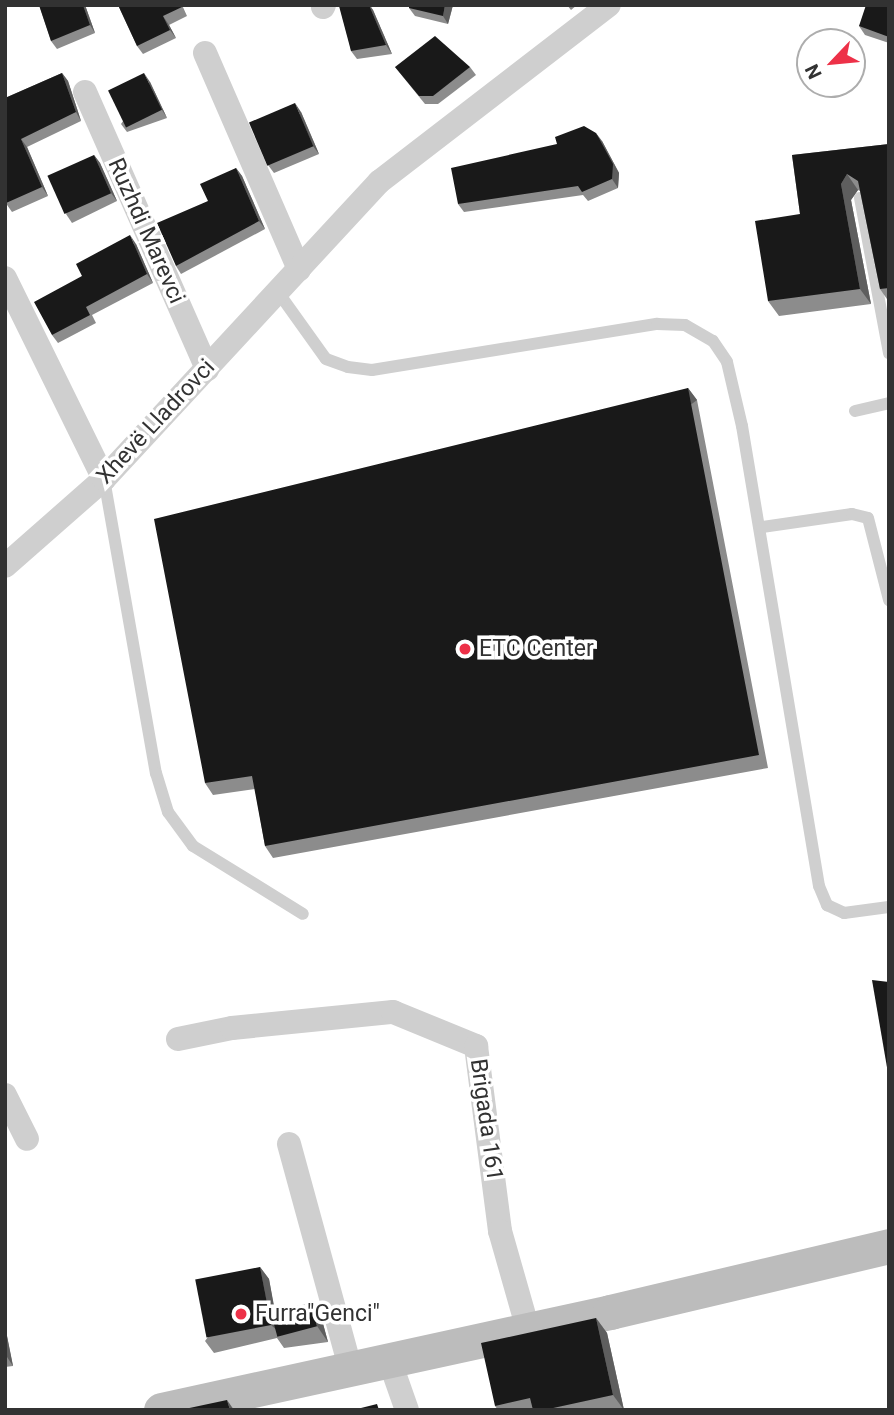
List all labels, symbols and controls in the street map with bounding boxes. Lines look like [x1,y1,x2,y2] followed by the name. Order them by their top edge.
[796,28,866,98] north arrow
[800,60,827,83] text: N
[102,154,190,308] street label: Ruzhdi Marevci
[91,354,221,490] street label: Xhevë Lladrovci
[479,635,594,663] place label: ETC Center
[457,641,473,657] marker: ETC Center
[464,1057,508,1183] street label: Brigada 161
[255,1300,380,1328] place label: Furra"Genci"
[233,1306,249,1322] marker: Furra"Genci"

